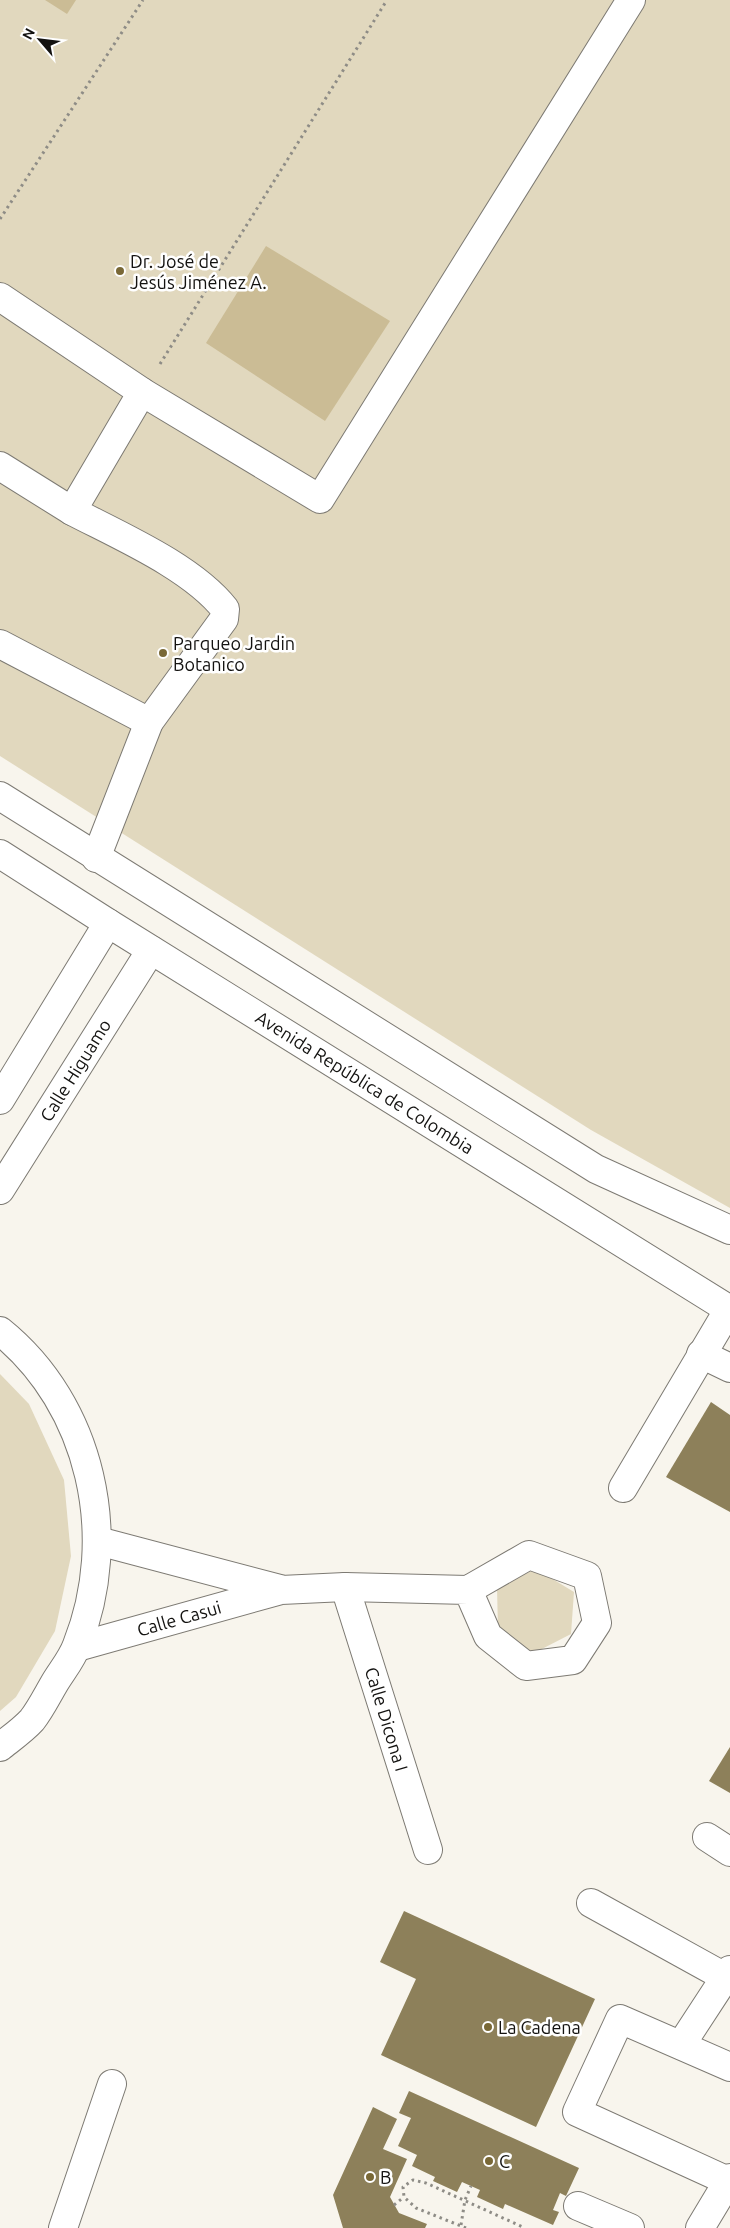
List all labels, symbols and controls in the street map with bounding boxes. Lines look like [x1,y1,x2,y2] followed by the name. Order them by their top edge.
[15,15,65,65] north arrow
[19,26,38,42] text: N
[130,251,267,292] place label: Dr. José de Jesús Jiménez A.
[114,265,126,277] marker: Dr. José de Jesús Jiménez A.
[173,633,295,674] place label: Parqueo Jardin Botanico
[157,647,169,659] marker: Parqueo Jardin Botanico
[252,1006,478,1158] street label: Avenida República de Colombia
[36,1015,114,1125] street label: Calle Higuamo
[135,1596,223,1640] street label: Calle Casui
[362,1664,412,1774] street label: Calle Dicona I
[498,2017,581,2037] place label: La Cadena
[482,2021,494,2033] marker: La Cadena
[499,2151,510,2171] place label: C
[483,2155,495,2167] marker: C
[380,2167,391,2187] place label: B
[364,2171,376,2183] marker: B

